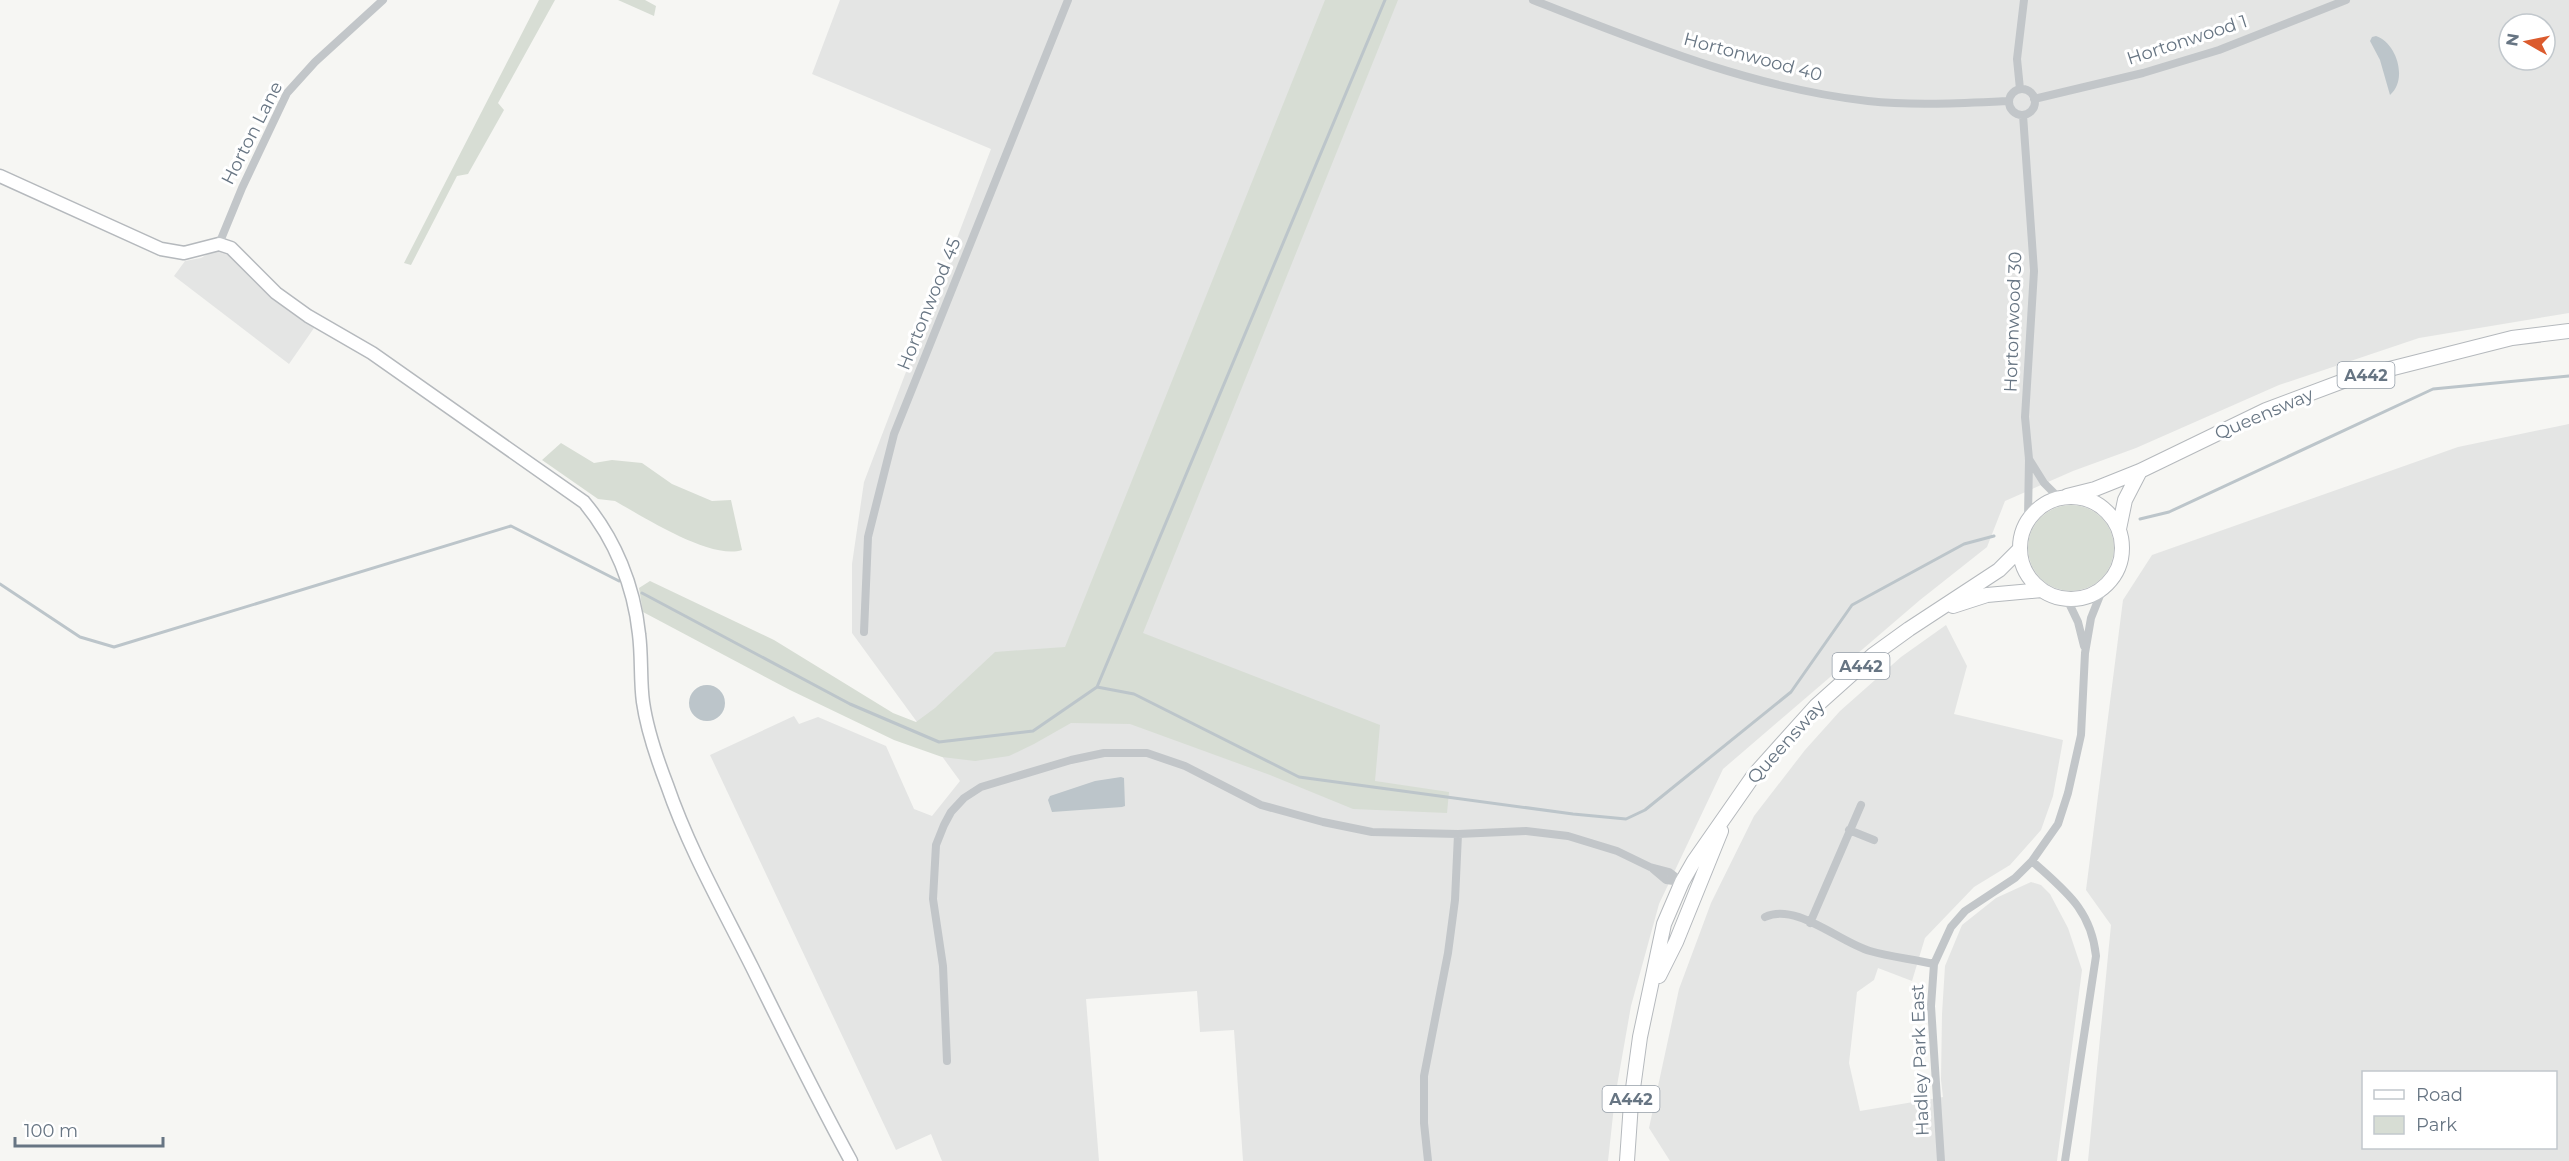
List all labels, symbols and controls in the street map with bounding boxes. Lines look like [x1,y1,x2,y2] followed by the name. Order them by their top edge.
[2124,10,2250,70] street label: Hortonwood 1
[2497,12,2557,72] north arrow
[1681,28,1825,86] street label: Hortonwood 40
[2502,32,2523,48] text: N
[217,78,287,188] street label: Horton Lane
[892,235,966,373] street label: Hortonwood 45
[2000,251,2026,393] street label: Hortonwood 30
[2338,362,2394,388] road number: A442
[2211,383,2317,445] street label: Queensway
[1832,653,1890,679] road number: A442
[1743,695,1830,788] street label: Queensway
[1906,984,1934,1136] street label: Hadley Park East
[2362,1071,2557,1149] legend
[2416,1084,2463,1106] text: Road
[1602,1086,1660,1112] road number: A442
[15,1110,164,1148] scale bar
[2416,1114,2457,1136] text: Park
[24,1120,78,1142] text: 100 m

